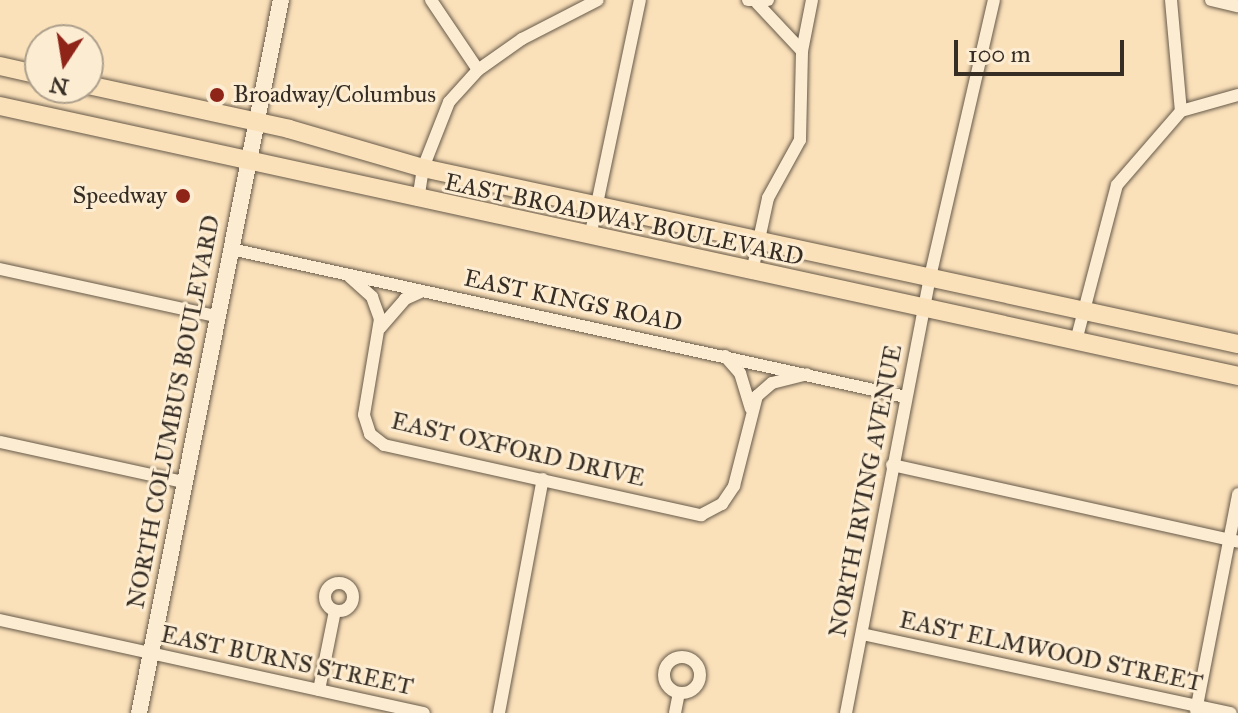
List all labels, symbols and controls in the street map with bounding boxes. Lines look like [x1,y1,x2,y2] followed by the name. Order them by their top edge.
[24,24,104,104] north arrow
[958,24,1128,74] scale bar
[968,39,1031,69] text: 100 m
[47,71,71,101] text: N
[233,81,436,109] place label: Broadway/Columbus
[208,86,226,104] marker: Broadway/Columbus
[442,168,806,272] street label: EAST BROADWAY BOULEVARD
[73,182,167,210] place label: Speedway
[174,187,192,205] marker: Speedway
[122,213,226,611] street label: NORTH COLUMBUS BOULEVARD
[461,264,685,338] street label: EAST KINGS ROAD
[823,342,909,640] street label: NORTH IRVING AVENUE
[388,407,648,493] street label: EAST OXFORD DRIVE
[897,606,1205,698] street label: EAST ELMWOOD STREET
[158,620,416,702] street label: EAST BURNS STREET

